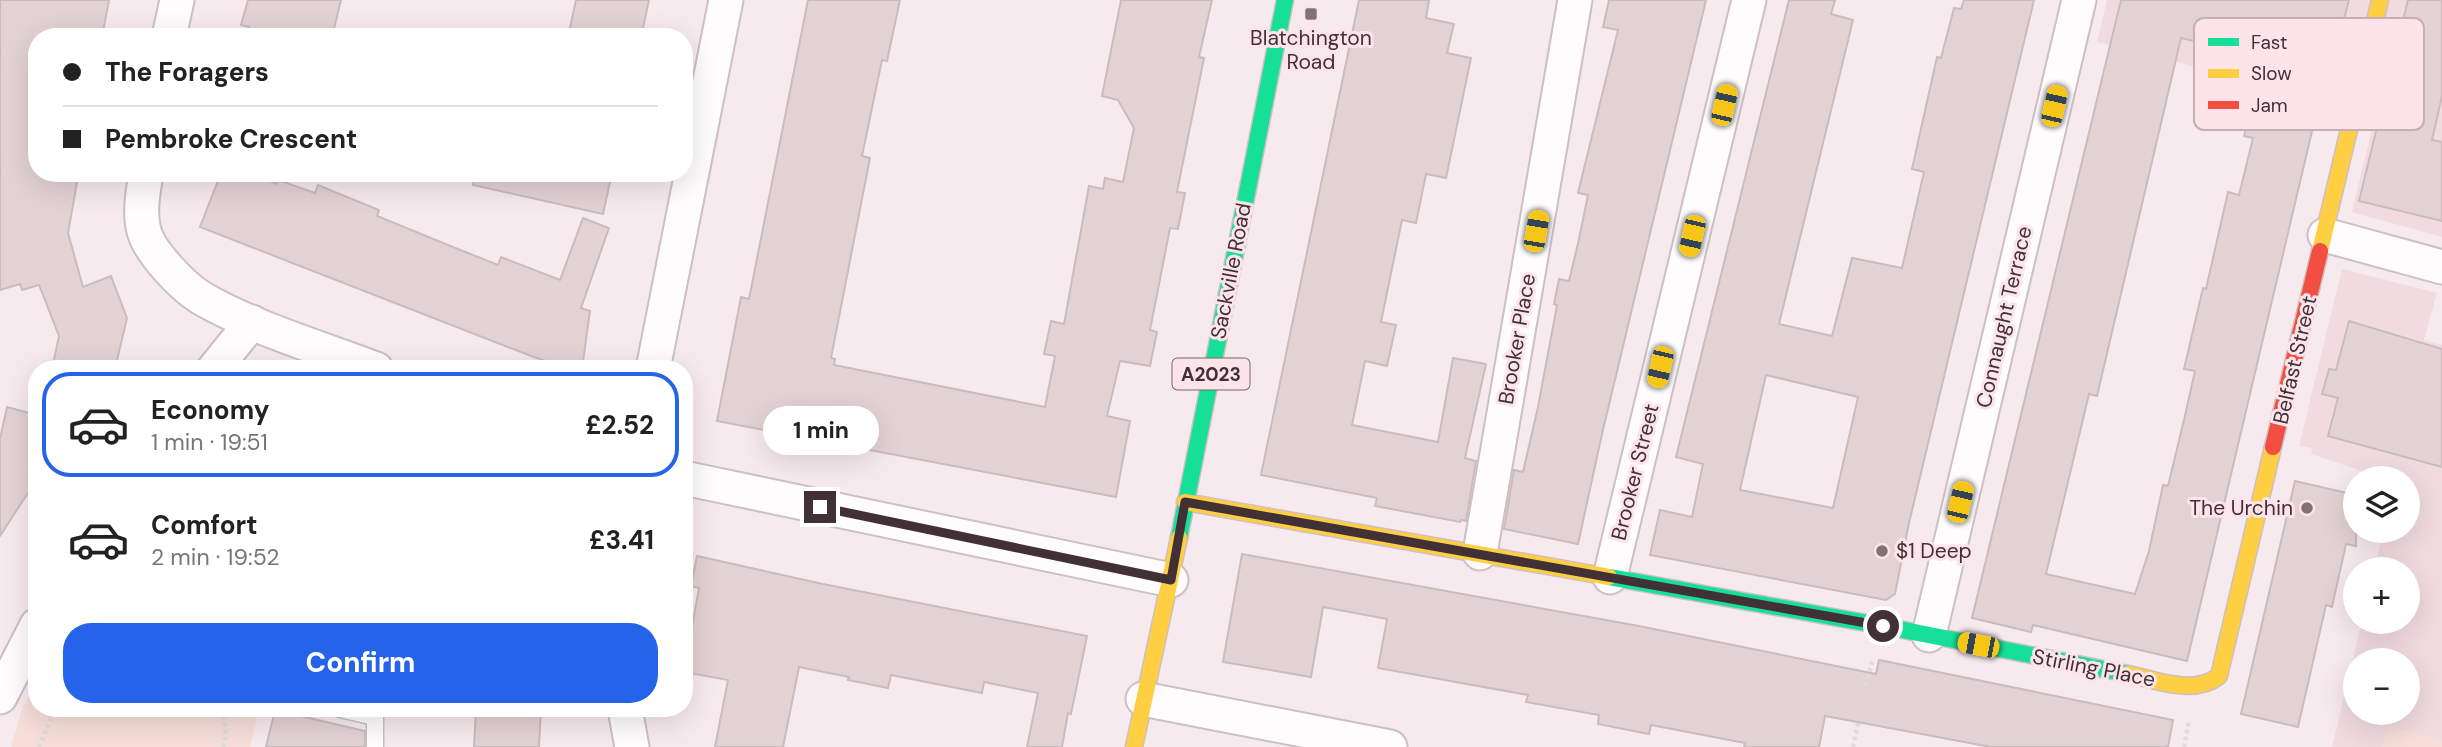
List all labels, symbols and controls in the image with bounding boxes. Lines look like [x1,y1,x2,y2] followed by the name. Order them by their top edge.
[1303,6,1319,22] marker: Blatchington Road
[2194,18,2424,130] legend
[1250,24,1372,76] place label: Blatchington Road
[2251,30,2287,55] text: Fast
[105,55,269,89] text: The Foragers
[2251,61,2292,86] text: Slow
[1710,82,1739,128] car
[2040,83,2069,129] car
[2251,93,2288,118] text: Jam
[105,122,357,156] text: Pembroke Crescent
[1204,201,1258,341] street label: Sackville Road
[1523,208,1550,254] car
[1678,213,1707,259] car
[1970,223,2039,410] street label: Connaught Terrace
[1492,271,1542,407] street label: Brooker Place
[2267,293,2323,427] street label: Belfast Street
[1646,344,1675,390] car
[1172,358,1250,390] road number: A2023
[67,393,130,456] icon: car
[151,393,269,427] text: Economy
[1605,401,1665,543] street label: Brooker Street
[762,406,878,454] callout: 1 min
[585,408,654,442] text: £2.52
[793,415,849,445] text: 1 min
[151,427,268,457] text: 1 min · 19:51
[2343,466,2420,725] map controls
[2343,466,2420,543] button: layers
[1946,479,1975,525] car
[804,491,836,523] route end
[2189,494,2293,522] place label: The Urchin
[2299,500,2315,516] marker: The Urchin
[67,508,130,571] icon: car
[151,508,257,542] text: Comfort
[589,523,654,557] text: £3.41
[1896,537,1972,565] place label: $1 Deep
[151,542,280,572] text: 2 min · 19:52
[1874,543,1890,559] marker: $1 Deep
[2343,557,2420,634] button: +
[1867,610,1899,642] route start
[63,623,658,703] button: Confirm
[1956,631,2001,659] car
[2030,642,2158,694] street label: Stirling Place
[2343,648,2420,725] button: −

